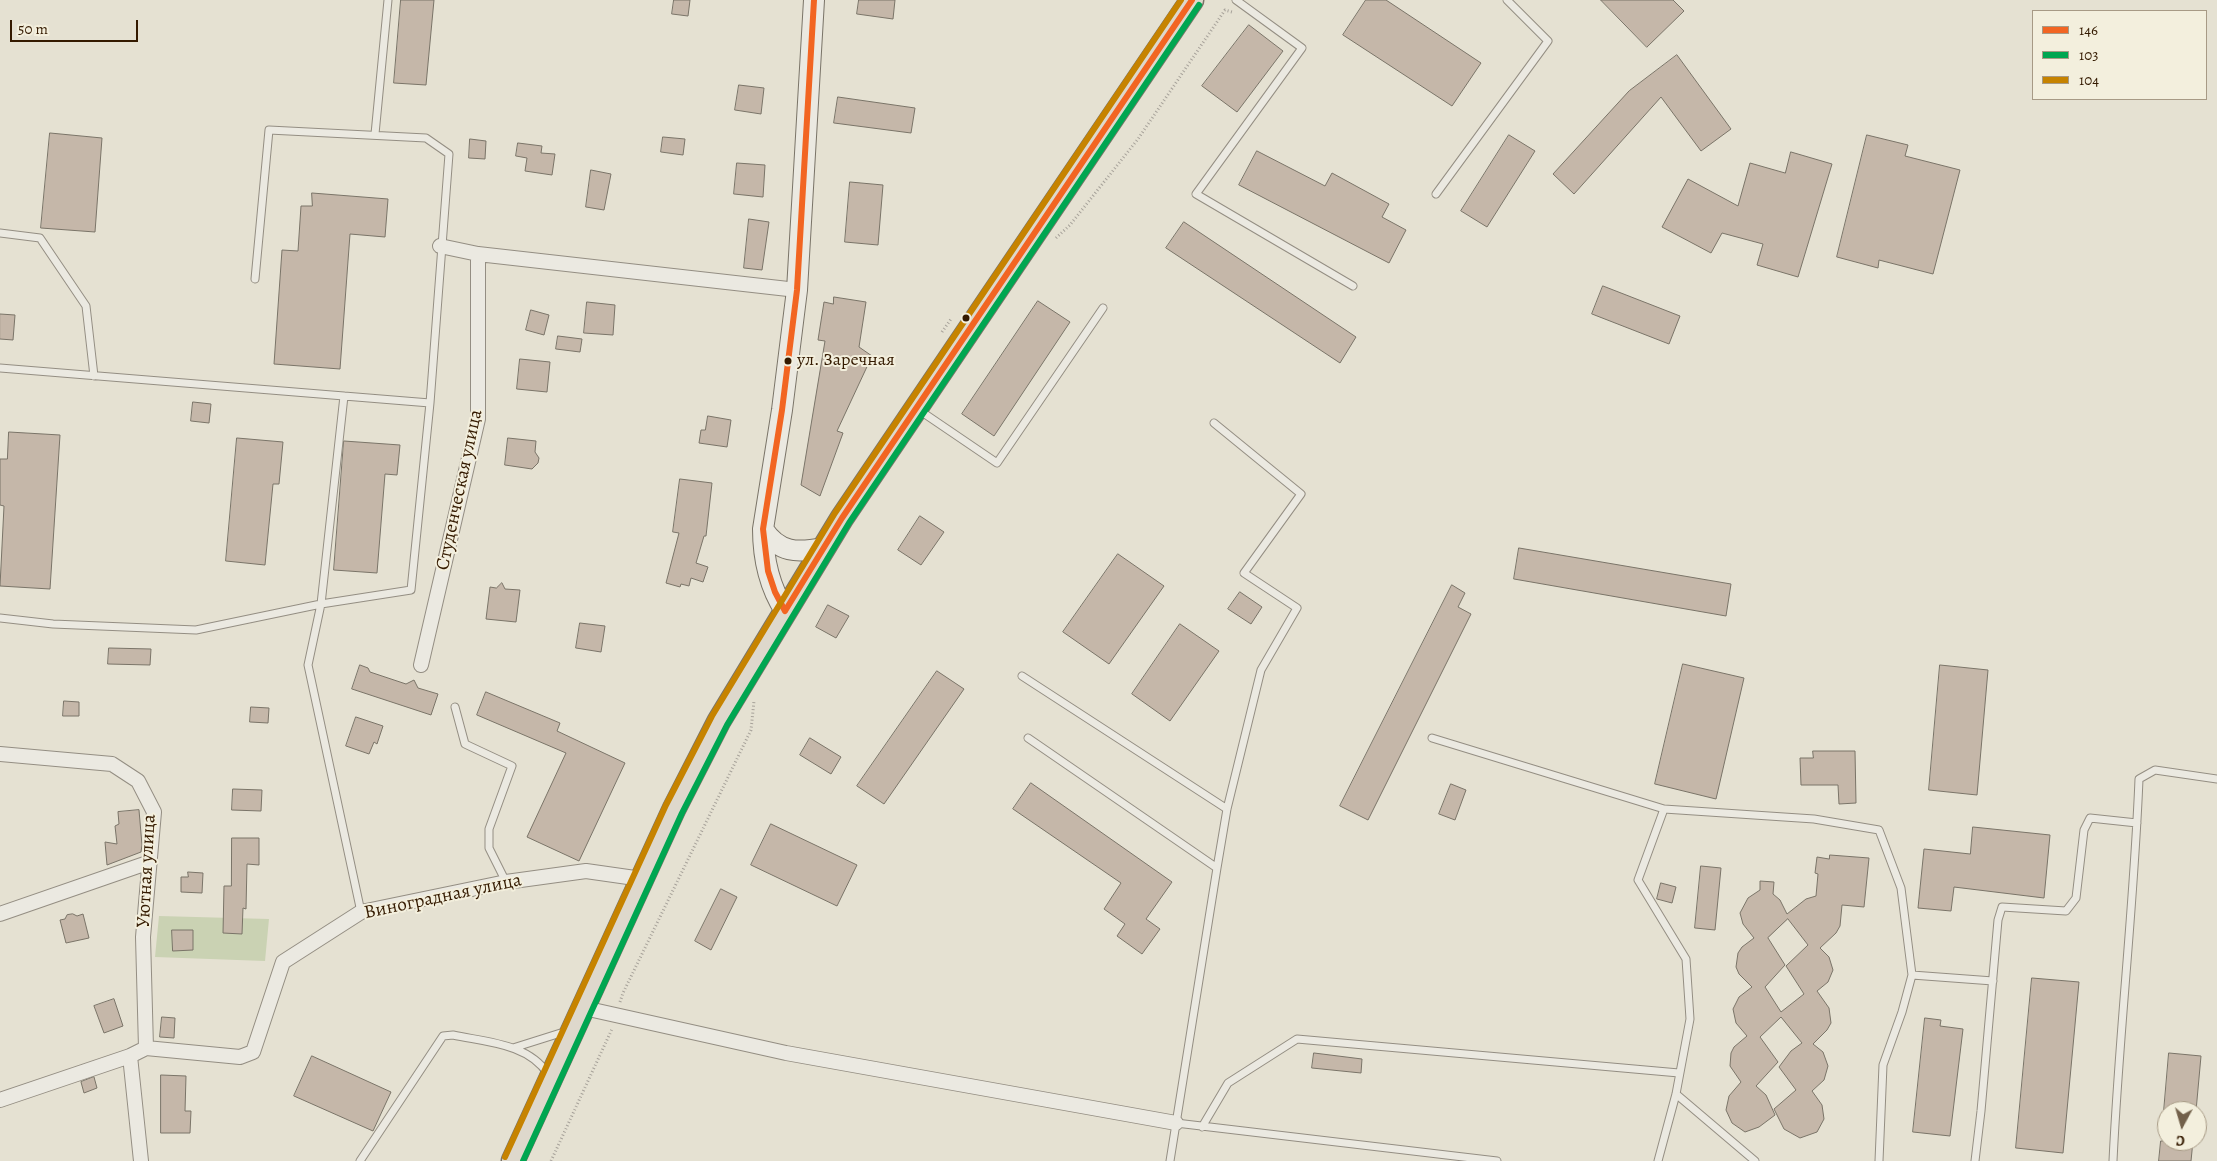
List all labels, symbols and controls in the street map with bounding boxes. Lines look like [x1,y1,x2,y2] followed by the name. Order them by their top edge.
[12,10,140,42] scale bar
[2032,10,2207,100] legend
[18,19,48,39] text: 50 m
[2079,20,2098,40] text: 146
[2079,45,2098,65] text: 103
[2079,70,2099,90] text: 104
[961,313,971,323] unlabelled marker
[797,350,895,372] place label: ул. Заречная
[783,356,793,366] marker: ул. Заречная
[432,408,488,572] street label: Студенческая улица
[133,814,161,928] street label: Уютная улица
[362,869,524,925] street label: Виноградная улица
[2157,1101,2207,1151] north arrow
[2175,1131,2186,1150] text: С

